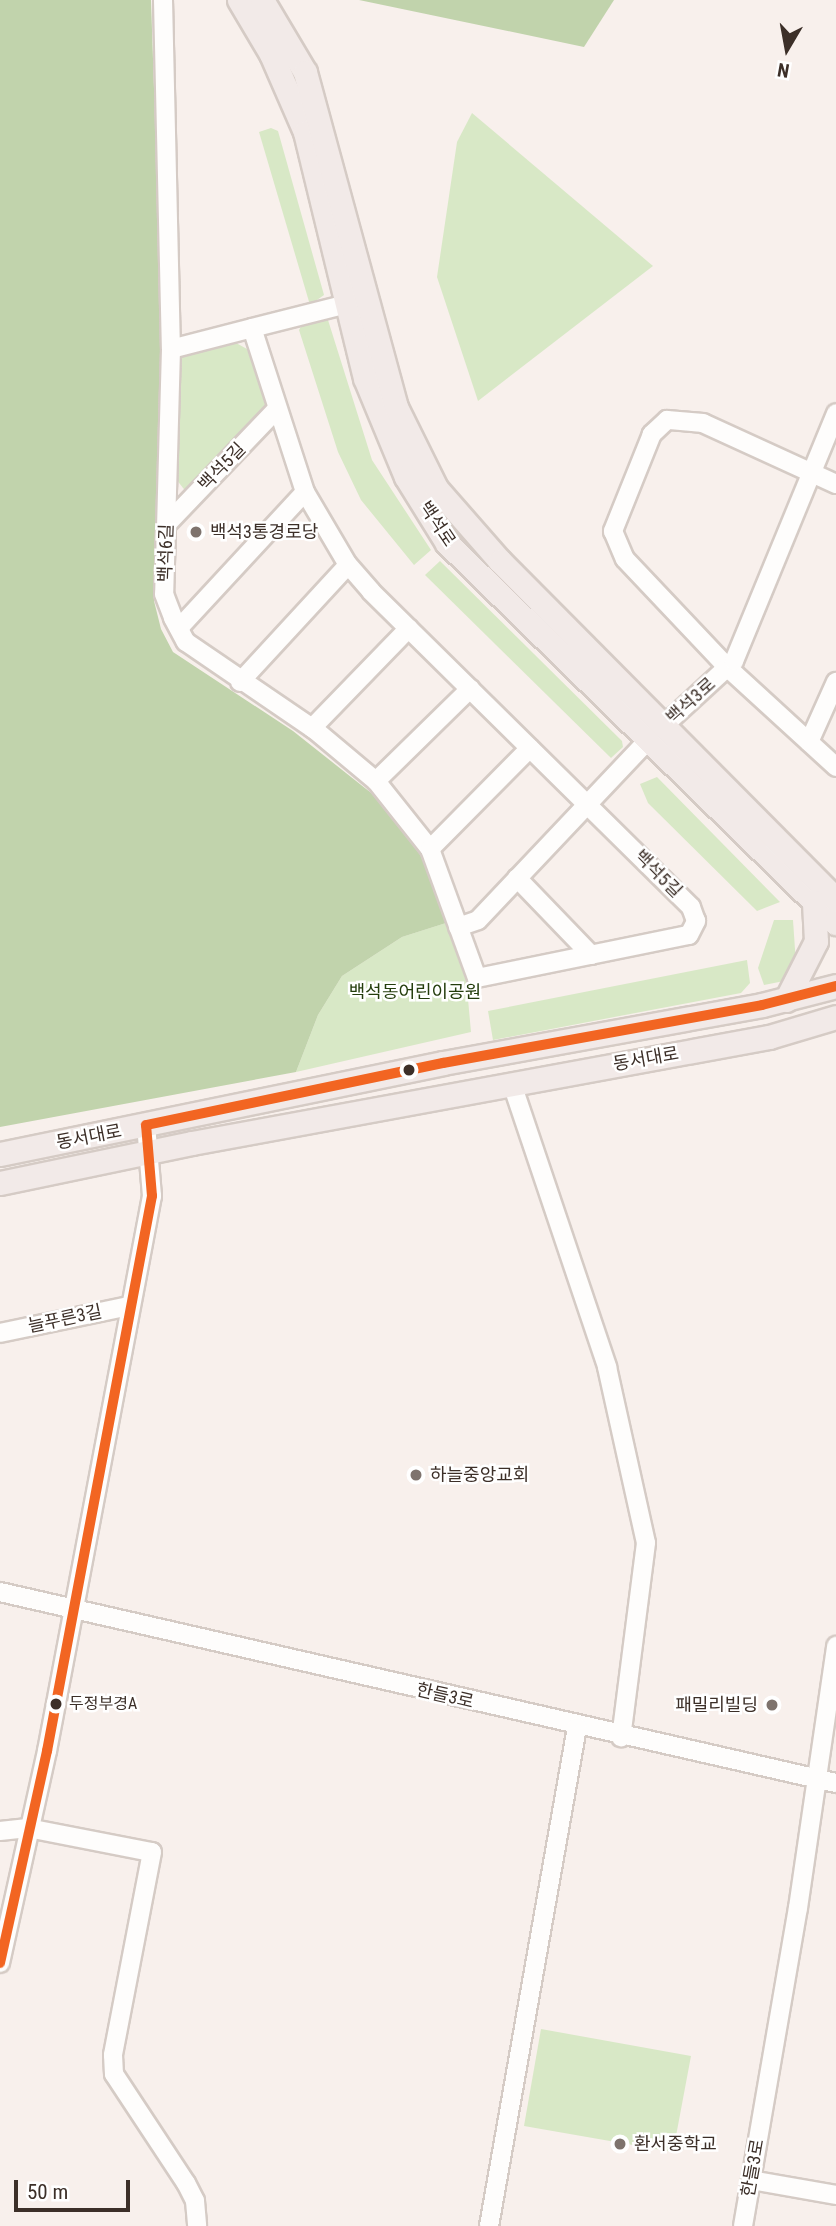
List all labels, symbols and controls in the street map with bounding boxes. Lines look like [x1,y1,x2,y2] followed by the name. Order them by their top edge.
[752,14,822,84] north arrow
[776,58,791,83] text: N
[194,438,250,496] street label: 백석5길
[414,497,460,551] street label: 백석로
[210,521,318,543] place label: 백석3통경로당
[154,523,178,583] street label: 백석6길
[188,524,204,540] marker: 백석3통경로당
[662,673,720,729] street label: 백석3로
[630,846,686,902] street label: 백석5길
[349,981,481,1003] park label: 백석동어린이공원
[612,1043,680,1075] street label: 동서대로
[402,1063,416,1077] unlabelled marker
[54,1120,124,1154] street label: 동서대로
[26,1301,104,1337] street label: 늘푸른3길
[430,1464,529,1486] place label: 하늘중앙교회
[408,1467,424,1483] marker: 하늘중앙교회
[414,1679,476,1713] street label: 한들3로
[69,1694,137,1714] place label: 두정부경A
[675,1694,758,1716] place label: 패밀리빌딩
[49,1697,63,1711] marker: 두정부경A
[764,1697,780,1713] marker: 패밀리빌딩
[634,2133,717,2155] place label: 환서중학교
[612,2136,628,2152] marker: 환서중학교
[737,2137,769,2199] street label: 한들3로
[18,2166,133,2210] scale bar
[27,2180,68,2204] text: 50 m

